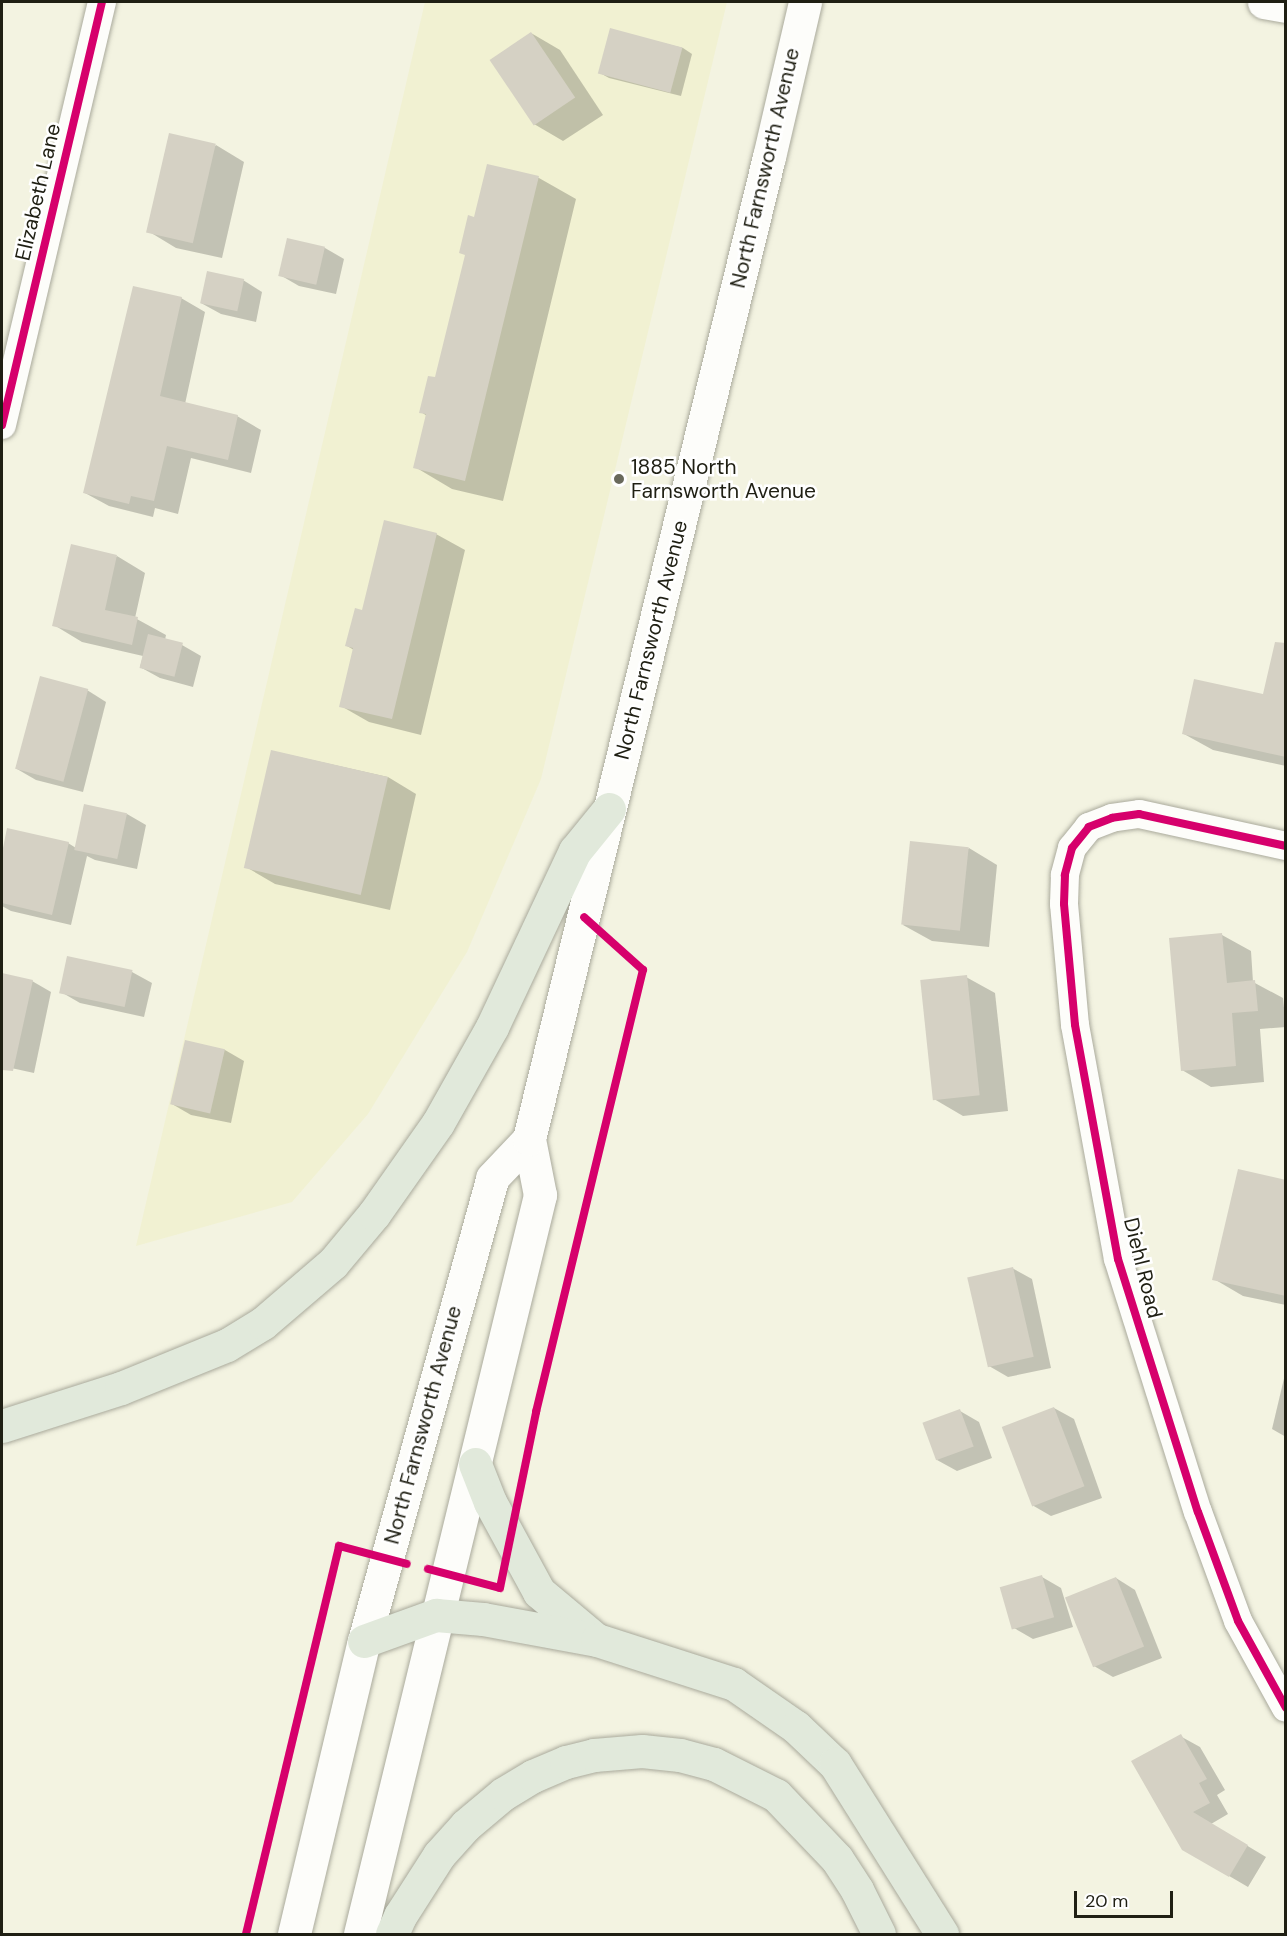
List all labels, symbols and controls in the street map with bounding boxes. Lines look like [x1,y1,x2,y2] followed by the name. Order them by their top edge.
[725,45,805,291] street label: North Farnsworth Avenue
[10,121,66,263] street label: Elizabeth Lane
[631,454,816,504] place label: 1885 North Farnsworth Avenue
[612,472,626,486] marker: 1885 North Farnsworth Avenue
[609,518,693,762] street label: North Farnsworth Avenue
[1118,1215,1168,1321] street label: Diehl Road
[379,1303,467,1547] street label: North Farnsworth Avenue
[1077,1879,1176,1917] scale bar
[1085,1889,1128,1913] text: 20 m

